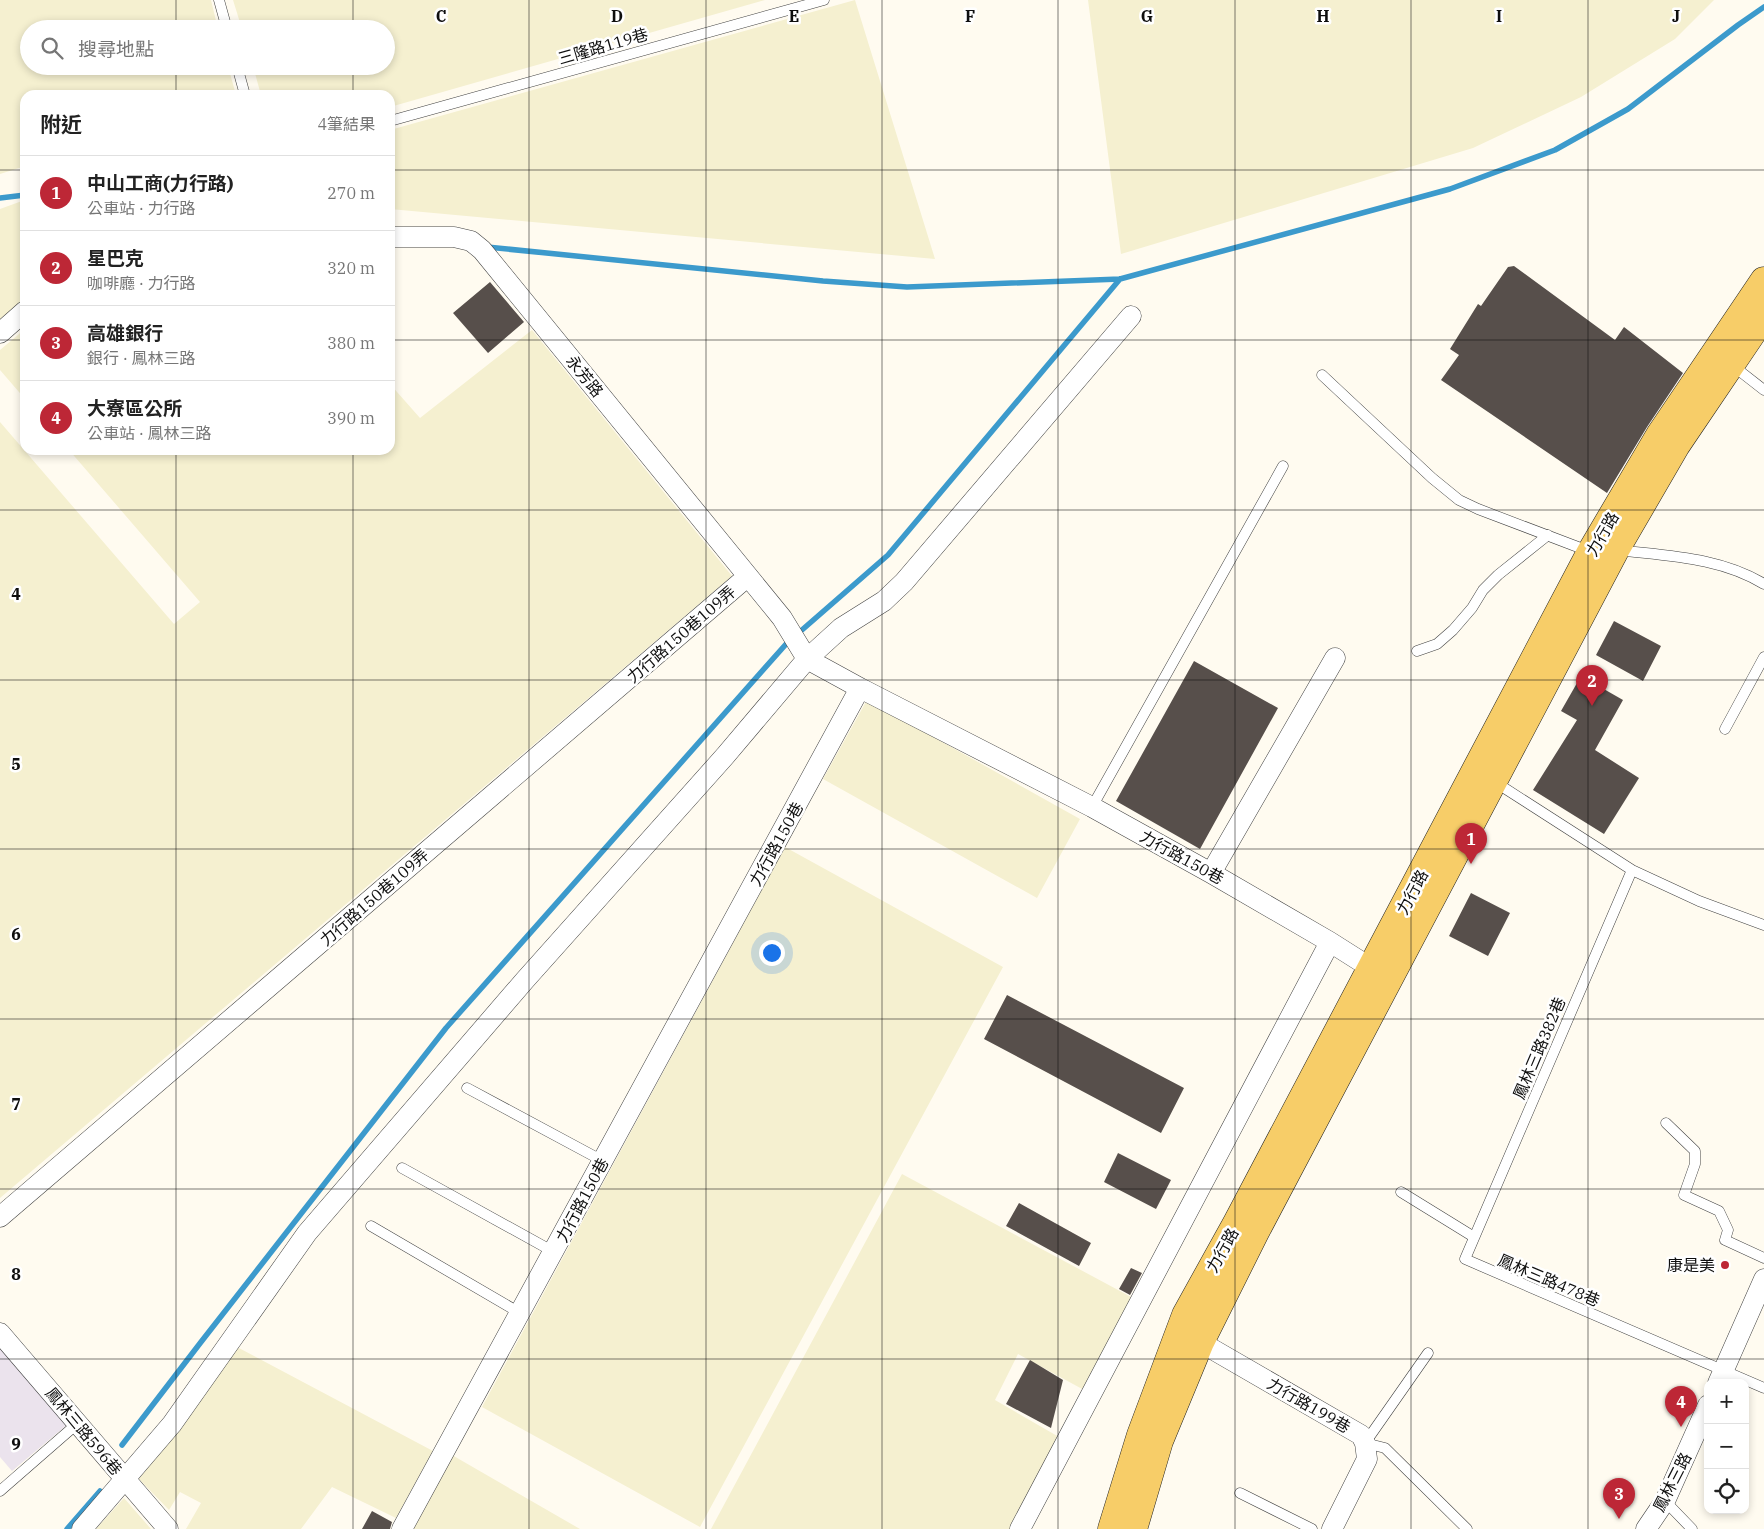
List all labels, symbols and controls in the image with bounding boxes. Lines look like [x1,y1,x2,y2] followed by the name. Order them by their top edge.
[436,6,446,26] text: C
[611,6,623,26] text: D
[789,6,799,26] text: E
[965,6,975,26] text: F
[1141,6,1153,26] text: G
[1317,6,1330,26] text: H
[1496,6,1502,26] text: I
[1672,6,1680,26] text: J
[20,20,395,75] search box
[556,24,650,68] street label: 三隆路119巷
[38,34,66,62] icon: search
[78,37,154,61] text: 搜尋地點
[40,110,82,138] text: 附近
[317,114,375,134] text: 4筆結果
[87,171,234,195] text: 中山工商(力行路)
[51,183,61,203] text: 1
[327,183,375,203] text: 270 m
[87,198,196,218] text: 公車站 · 力行路
[87,246,144,270] text: 星巴克
[51,258,61,278] text: 2
[327,258,375,278] text: 320 m
[87,273,196,293] text: 咖啡廳 · 力行路
[87,321,163,345] text: 高雄銀行
[51,333,61,353] text: 3
[327,333,375,353] text: 380 m
[87,348,196,368] text: 銀行 · 鳳林三路
[562,351,608,401] street label: 永芳路
[87,396,182,420] text: 大寮區公所
[51,408,61,428] text: 4
[327,408,375,428] text: 390 m
[87,423,212,443] text: 公車站 · 鳳林三路
[1581,508,1623,560] street label: 力行路
[623,581,739,687] street label: 力行路150巷109弄
[11,584,21,604] text: 4
[1576,665,1608,706] pin: 2
[11,754,21,774] text: 5
[745,799,807,889] street label: 力行路150巷
[1455,823,1487,864] pin: 1
[1137,826,1227,888] street label: 力行路150巷
[316,844,432,950] street label: 力行路150巷109弄
[1392,866,1432,918] street label: 力行路
[11,924,21,944] text: 6
[759,940,785,966] your location
[1509,994,1569,1102] street label: 鳳林三路382巷
[11,1094,21,1114] text: 7
[551,1154,613,1246] street label: 力行路150巷
[1202,1224,1242,1276] street label: 力行路
[1495,1250,1603,1310] street label: 鳳林三路478巷
[1667,1255,1715,1275] place label: 康是美
[1719,1259,1731,1271] marker: 康是美
[11,1264,21,1284] text: 8
[1264,1373,1354,1437] street label: 力行路199巷
[1704,1379,1749,1514] map controls
[1704,1379,1749,1424] button: +
[41,1383,127,1479] street label: 鳳林三路596巷
[1665,1386,1697,1427] pin: 4
[1704,1424,1749,1469] button: −
[11,1434,21,1454] text: 9
[1649,1449,1695,1515] street label: 鳳林三路
[1704,1469,1749,1514] button: locate
[1603,1478,1635,1519] pin: 3

